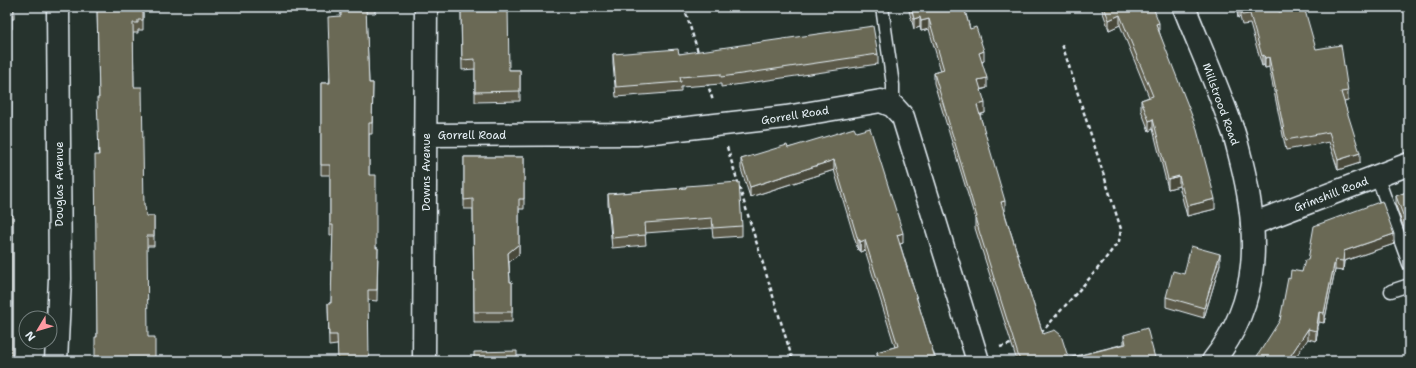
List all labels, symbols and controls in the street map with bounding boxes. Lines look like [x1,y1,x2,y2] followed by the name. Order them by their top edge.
[1199,61,1242,147] street label: Millstrood Road
[760,103,830,128] street label: Gorrell Road
[438,128,506,143] street label: Gorrell Road
[419,133,434,211] street label: Downs Avenue
[52,142,67,226] street label: Douglas Avenue
[1292,173,1371,216] street label: Grimshill Road
[18,310,58,350] north arrow
[22,328,39,344] text: N

